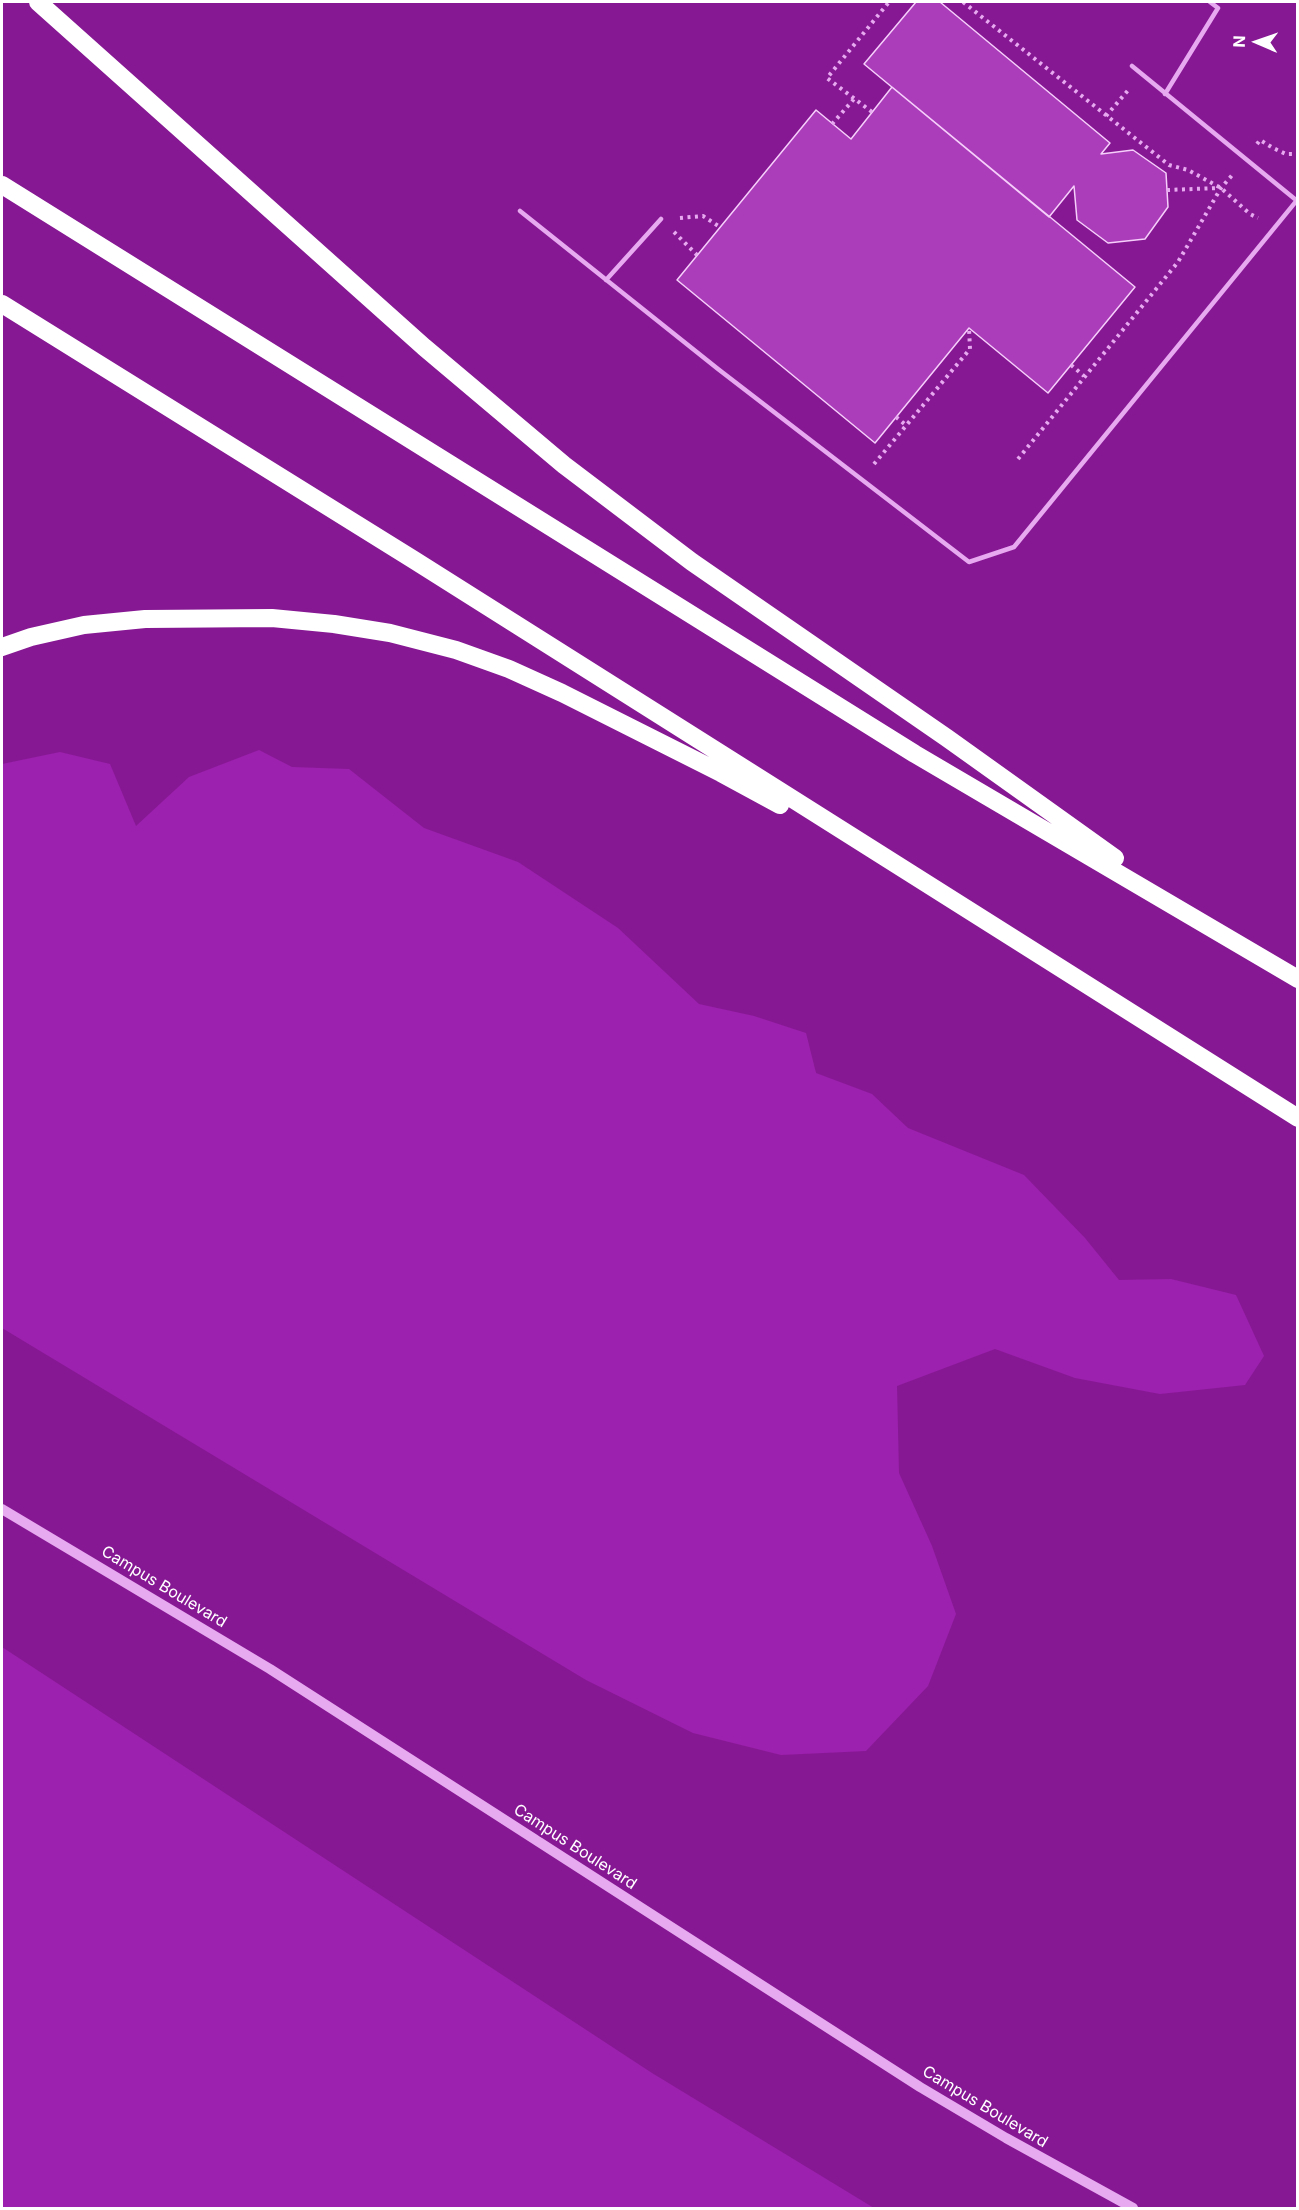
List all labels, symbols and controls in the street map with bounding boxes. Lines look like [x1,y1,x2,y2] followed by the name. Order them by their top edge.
[1227,12,1287,72] north arrow
[1229,35,1249,48] text: N
[98,1542,230,1632] street label: Campus Boulevard
[510,1800,640,1894] street label: Campus Boulevard
[919,2062,1051,2152] street label: Campus Boulevard

